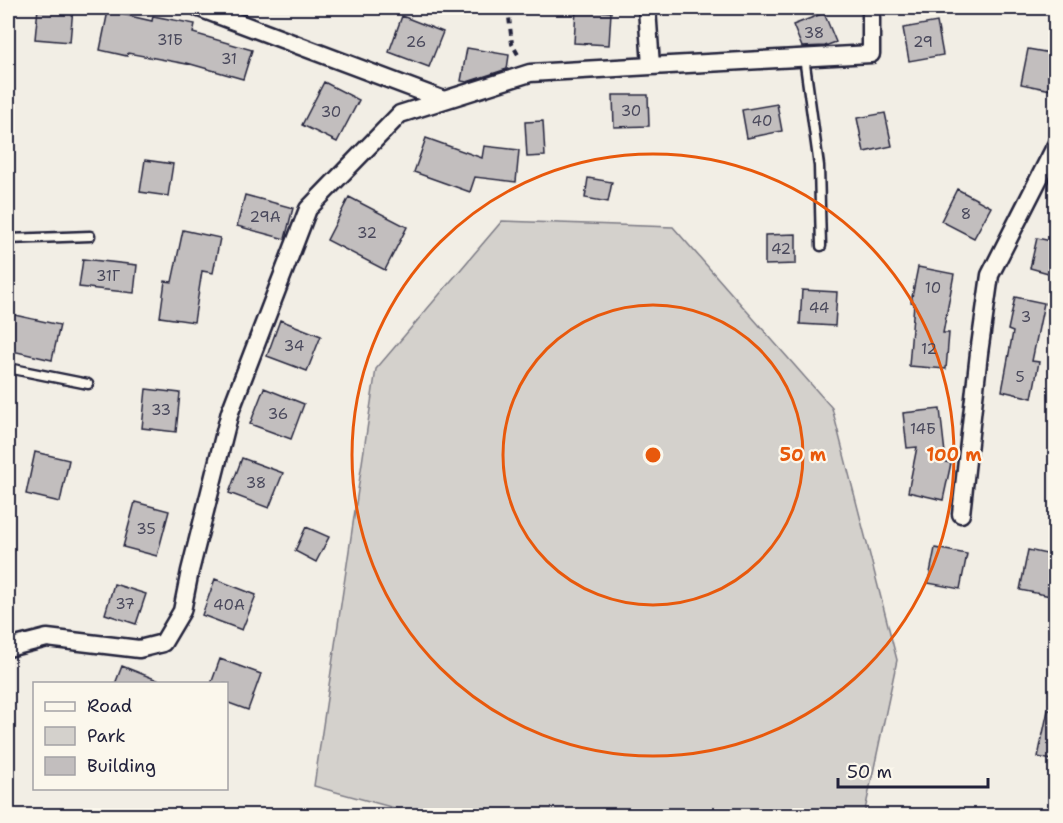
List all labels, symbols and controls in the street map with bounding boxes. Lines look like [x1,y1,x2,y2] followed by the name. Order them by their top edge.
[804,23,824,43] house number: 38
[157,30,183,50] house number: 31Б
[406,32,426,52] house number: 26
[913,32,933,52] house number: 29
[221,49,237,69] house number: 31
[621,101,641,121] house number: 30
[321,102,341,122] house number: 30
[752,111,772,131] house number: 40
[961,204,971,224] house number: 8
[249,207,281,227] house number: 29А
[357,223,377,243] house number: 32
[771,239,791,259] house number: 42
[96,266,120,286] house number: 31Г
[925,278,941,298] house number: 10
[809,298,829,318] house number: 44
[1021,307,1031,327] house number: 3
[284,336,304,356] house number: 34
[921,339,937,359] house number: 12
[1015,367,1025,387] house number: 5
[151,400,171,420] house number: 33
[268,404,288,424] house number: 36
[910,419,936,439] house number: 14Б
[780,443,827,467] text: 50 m
[926,443,982,467] text: 100 m
[643,445,663,465] centre of rings
[246,473,266,493] house number: 38
[136,519,156,539] house number: 35
[115,594,135,614] house number: 37
[213,595,245,615] house number: 40А
[33,682,228,790] legend
[87,694,132,718] text: Road
[87,724,126,748] text: Park
[838,751,988,789] scale bar
[87,754,156,778] text: Building
[847,760,892,784] text: 50 m

